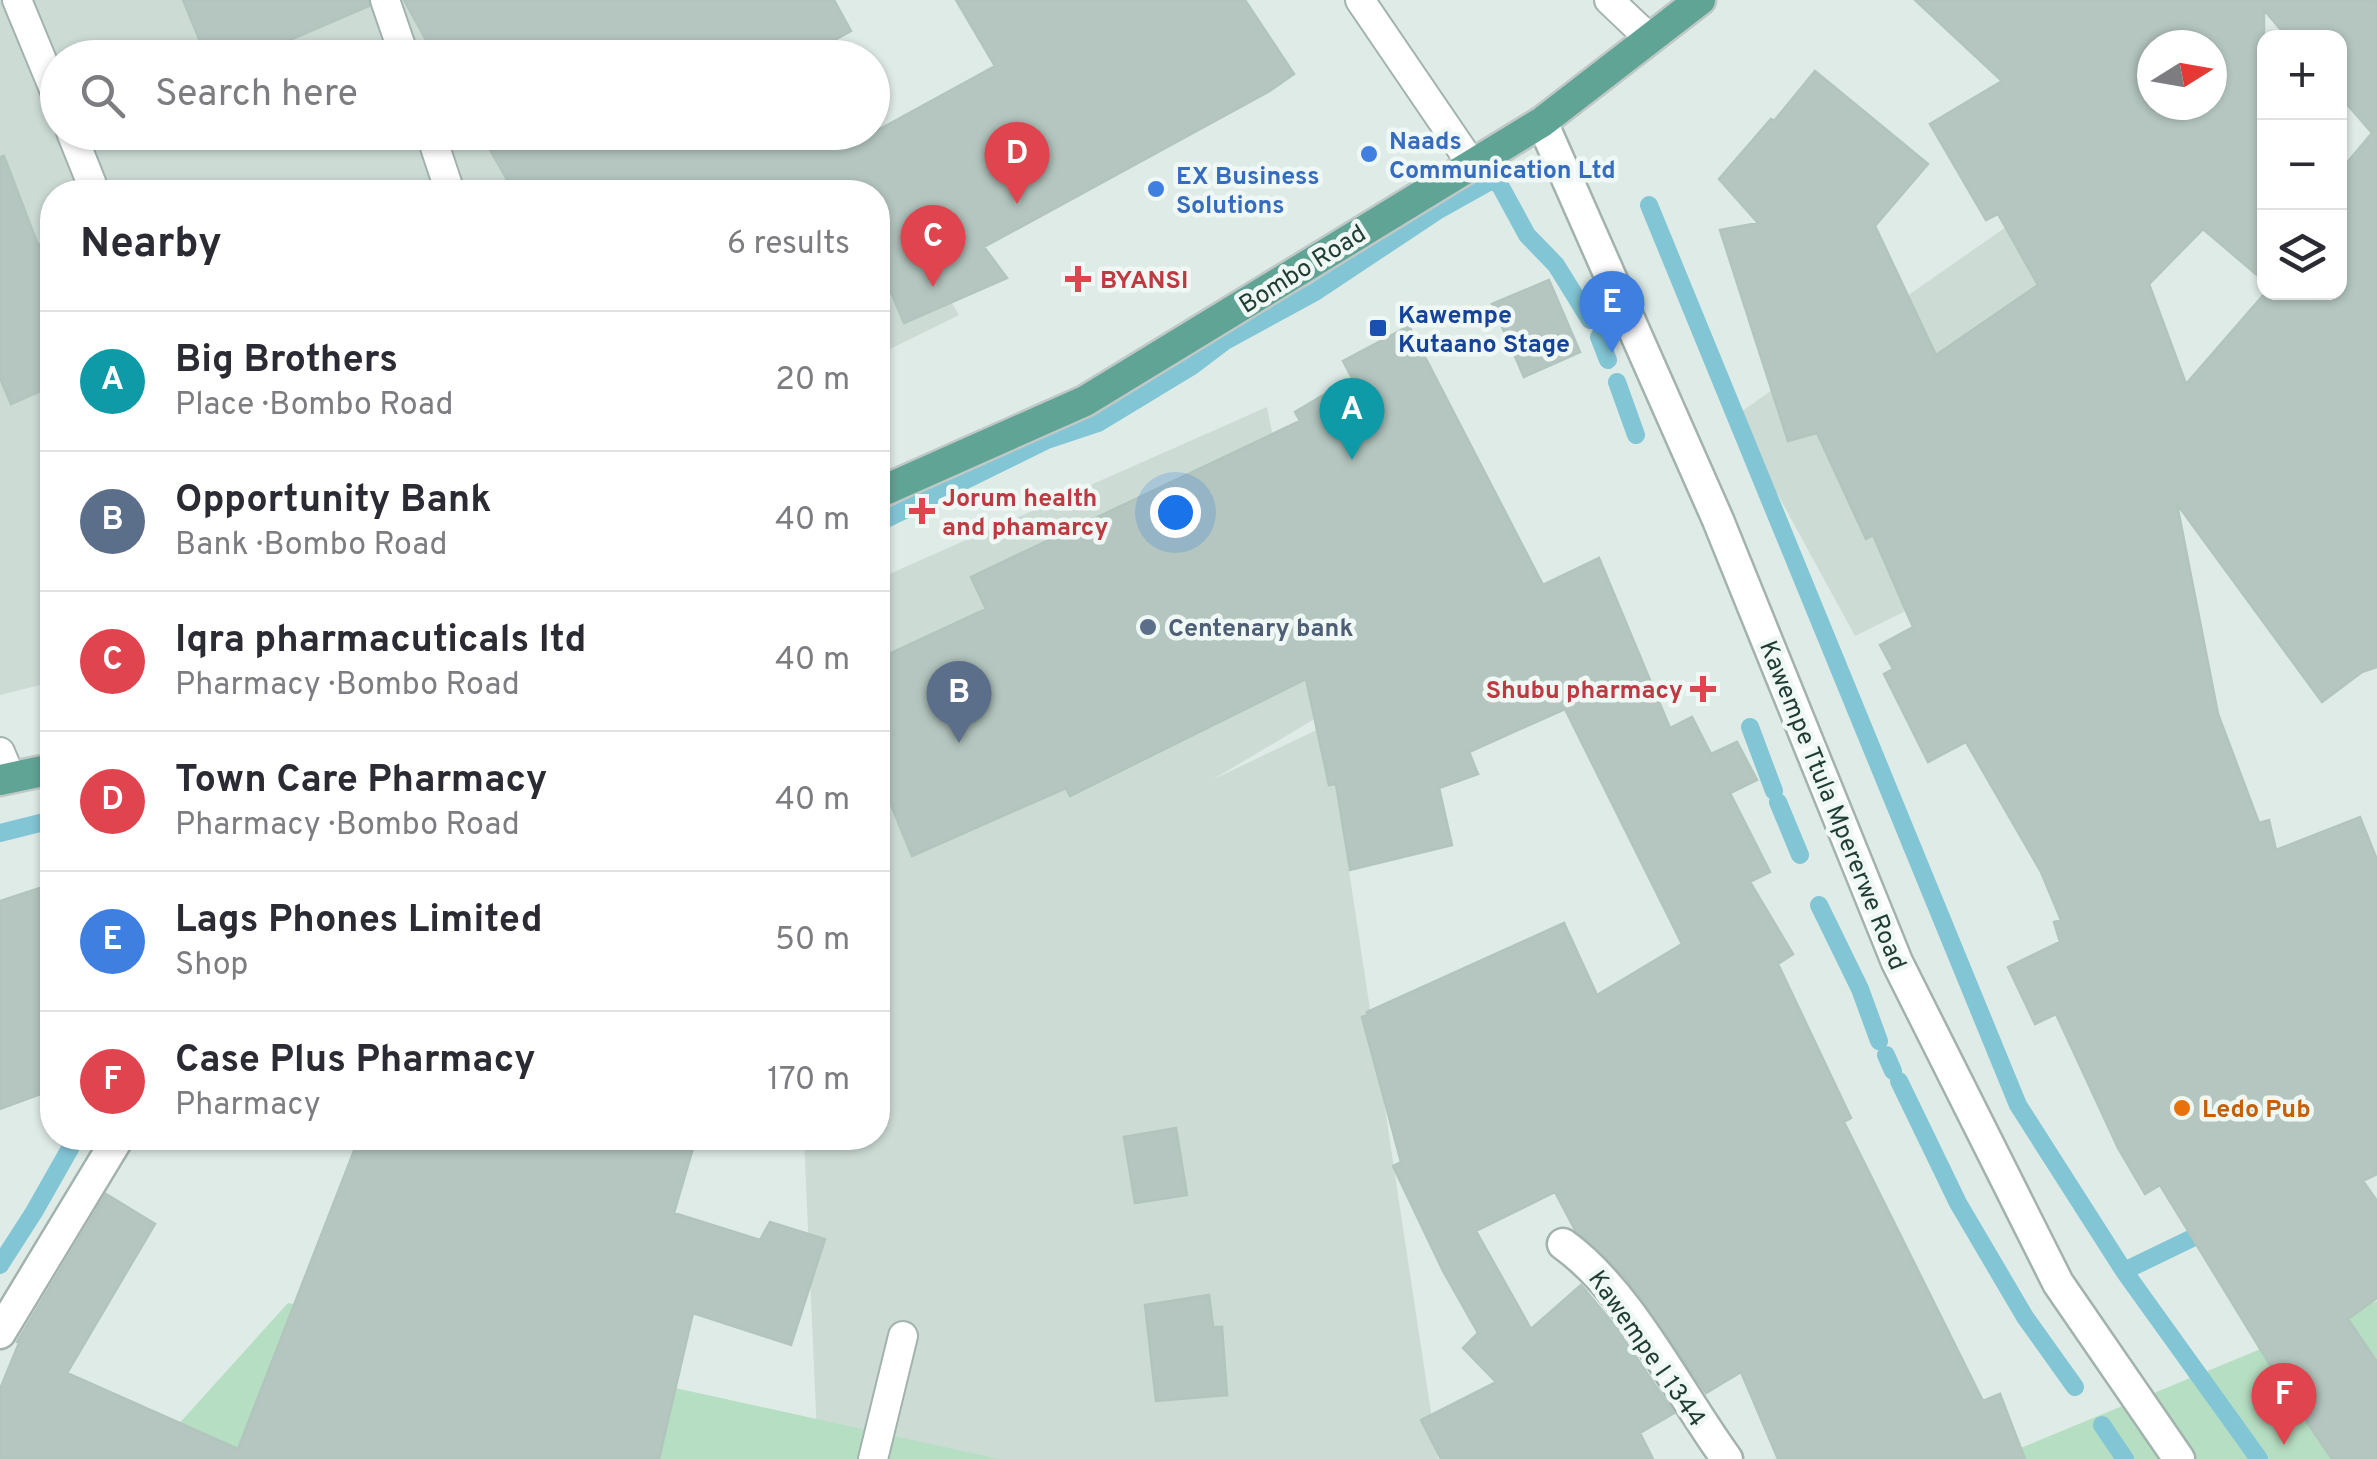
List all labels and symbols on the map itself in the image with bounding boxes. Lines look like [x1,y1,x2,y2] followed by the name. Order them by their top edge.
[2137,30,2227,120] north arrow
[984,121,1050,204] pin: D
[1389,127,1616,188] place label: Naads Communication Ltd
[1358,143,1380,165] marker: Naads Communication Ltd
[1176,162,1320,223] place label: EX Business Solutions
[1145,178,1167,200] marker: EX Business Solutions
[900,204,966,287] pin: C
[1234,219,1373,322] street label: Bombo Road
[1065,266,1091,292] marker: BYANSI
[1100,266,1188,298] place label: BYANSI
[1580,270,1644,353] pin: E
[1398,301,1570,362] place label: Kawempe Kutaano Stage
[1367,317,1389,339] marker: Kawempe Kutaano Stage
[1320,378,1384,460] pin: A
[942,484,1108,545] place label: Jorum health and phamarcy
[1150,487,1201,538] your location
[911,500,933,522] marker: Jorum health and phamarcy
[1168,614,1353,646] place label: Centenary bank
[1137,616,1159,638] marker: Centenary bank
[1750,637,1912,976] street label: Kawempe Ttula Mpererwe Road
[926,660,992,743] pin: B
[1486,676,1683,708] place label: Shubu pharmacy
[1692,678,1714,700] marker: Shubu pharmacy
[2202,1095,2311,1127] place label: Ledo Pub
[2171,1097,2193,1119] marker: Ledo Pub
[1580,1265,1711,1434] street label: Kawempe I 1344
[2252,1362,2316,1445] pin: F

